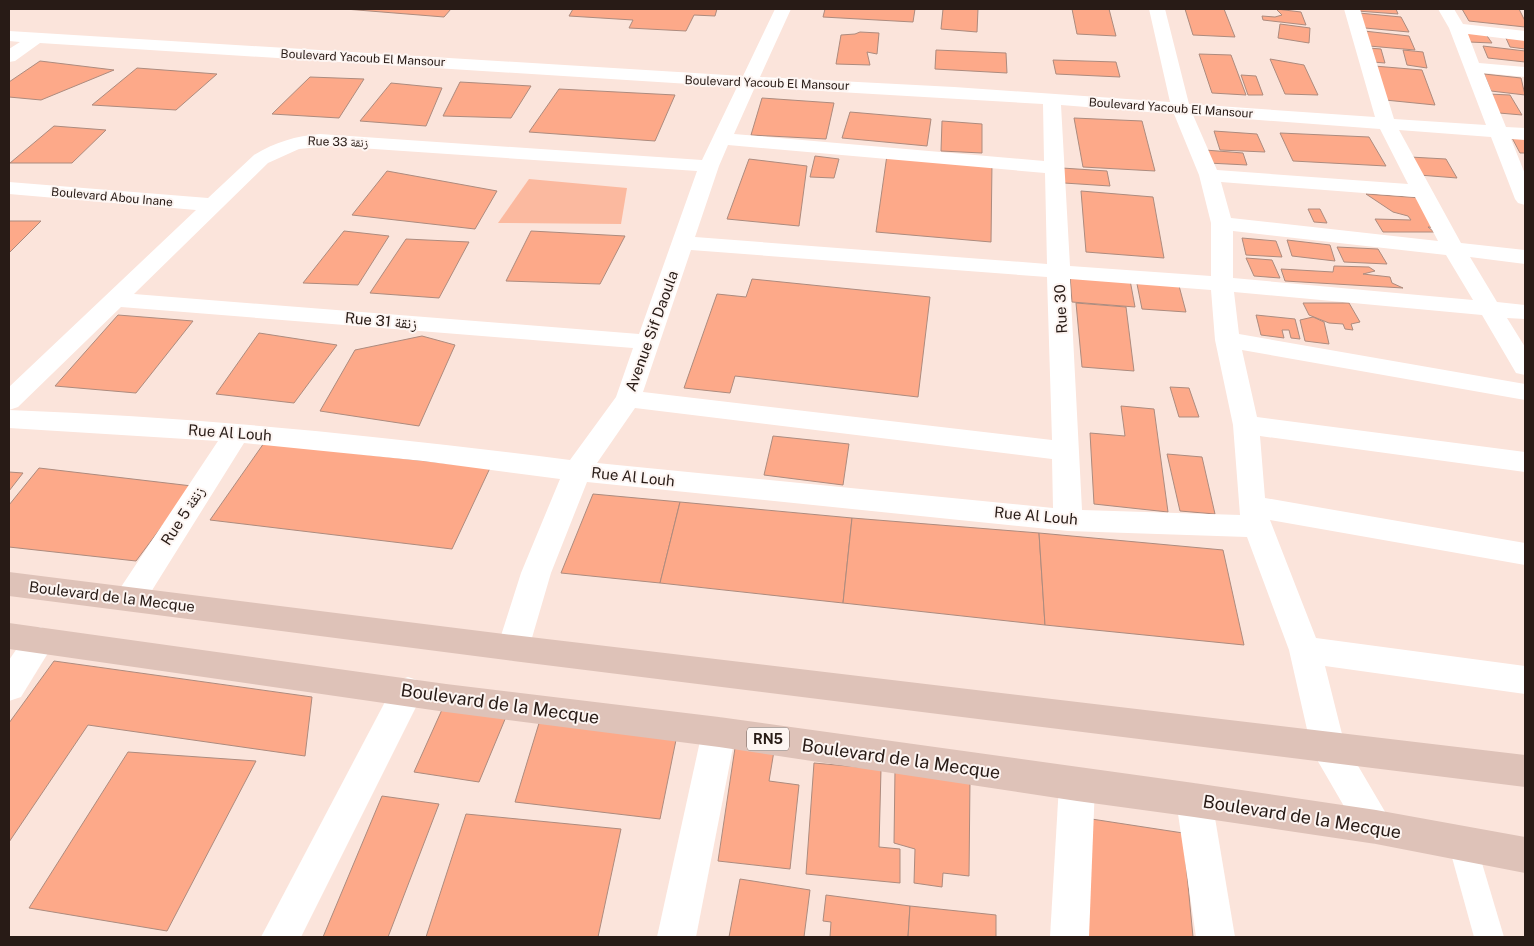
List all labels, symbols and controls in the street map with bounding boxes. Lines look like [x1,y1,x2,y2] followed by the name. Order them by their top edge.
[280,47,446,69] street label: Boulevard Yacoub El Mansour
[684,73,850,93] street label: Boulevard Yacoub El Mansour
[1088,95,1254,121] street label: Boulevard Yacoub El Mansour
[307,134,369,150] street label: Rue 33 زنقة
[51,185,174,209] street label: Boulevard Abou Inane
[622,268,681,393] street label: Avenue Sif Daoula
[1051,284,1070,334] street label: Rue 30
[344,309,418,333] street label: Rue 31 زنقة
[188,421,272,444] street label: Rue Al Louh
[590,464,676,489] street label: Rue Al Louh
[157,483,209,549] street label: Rue 5 زنقة
[994,503,1079,528] street label: Rue Al Louh
[28,578,196,615] street label: Boulevard de la Mecque
[399,679,601,728] street label: Boulevard de la Mecque
[747,728,789,751] road number: RN5
[800,734,1002,783] street label: Boulevard de la Mecque
[1201,790,1403,843] street label: Boulevard de la Mecque

